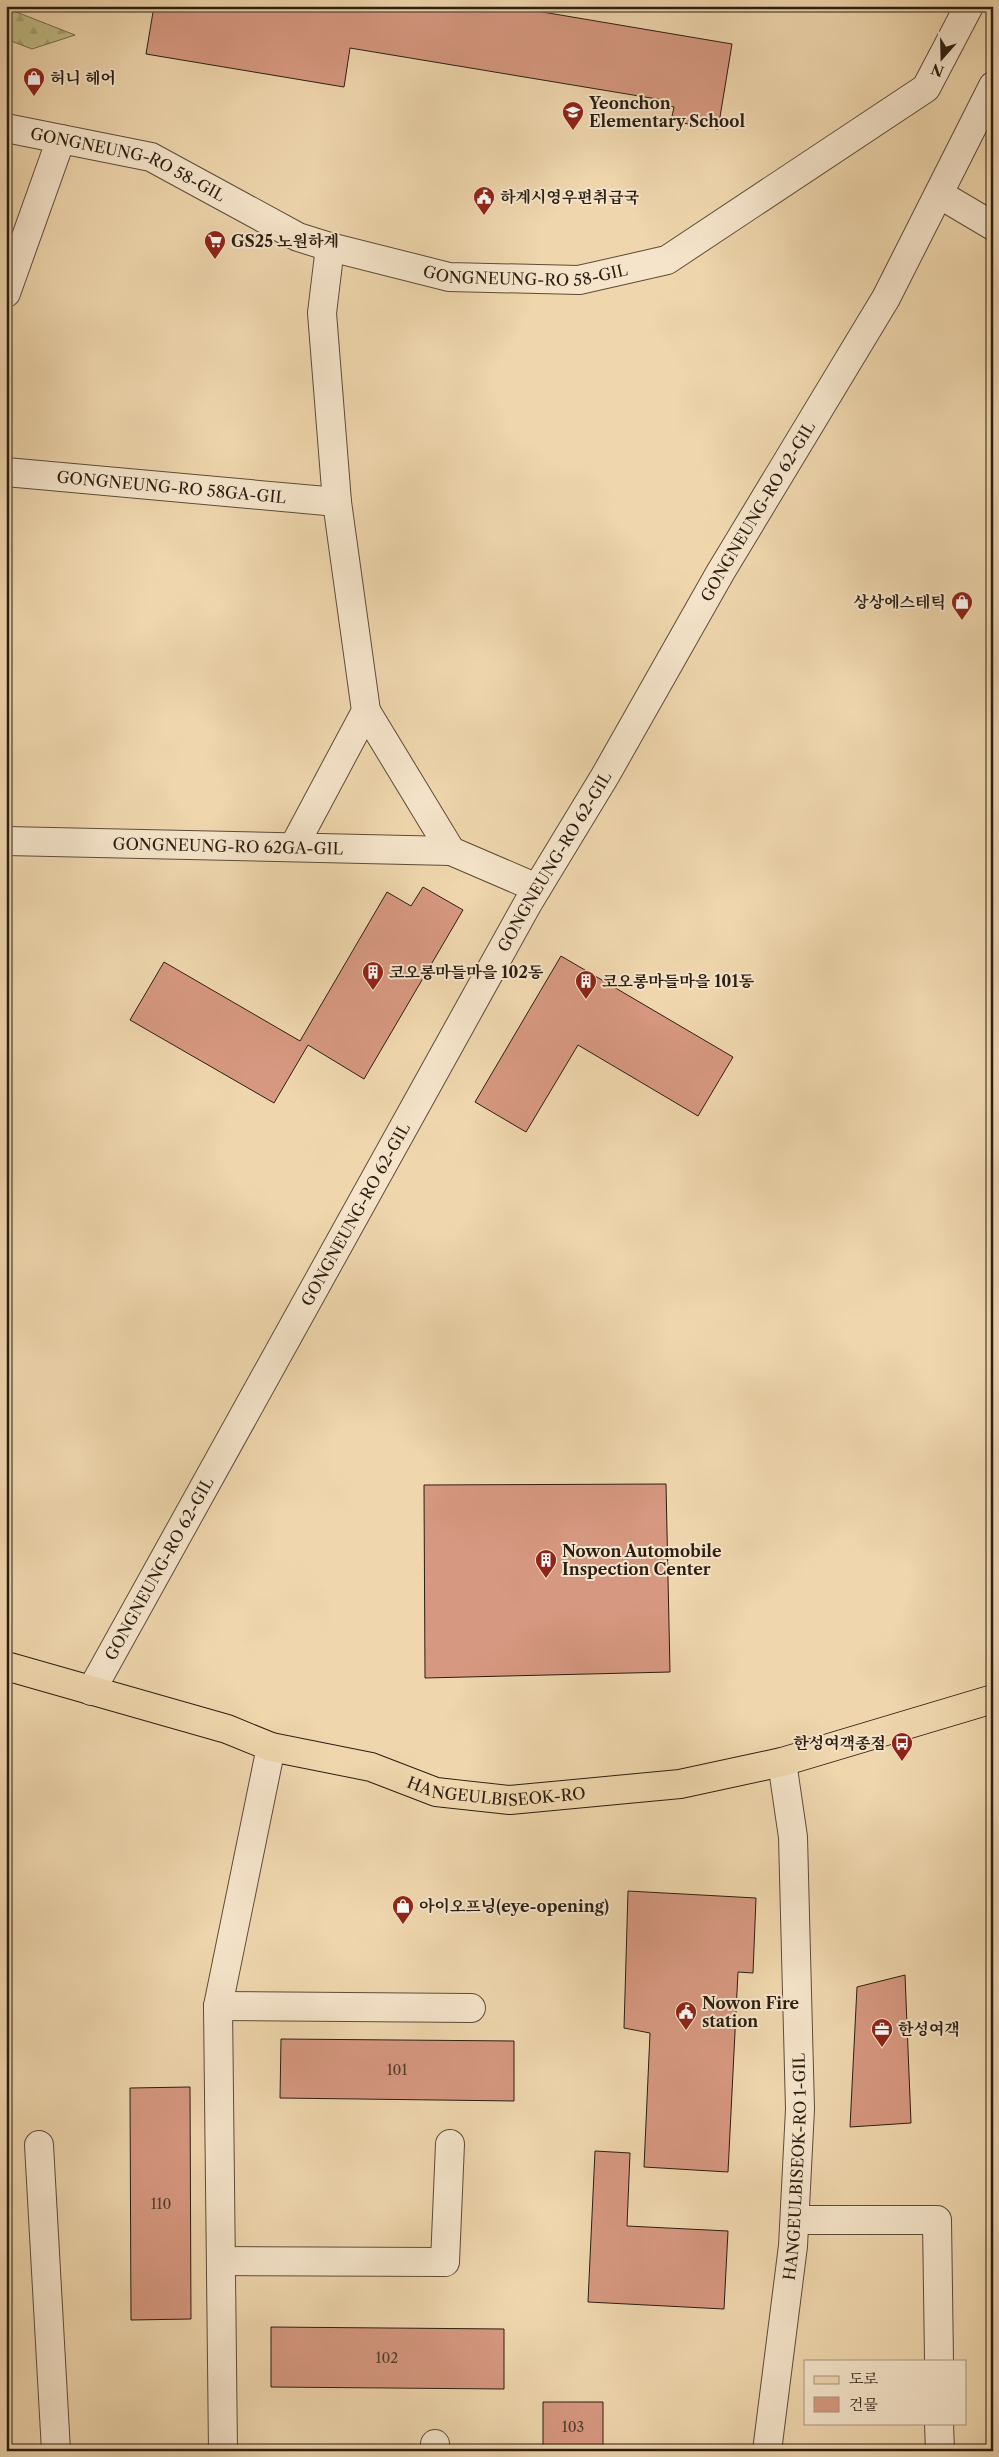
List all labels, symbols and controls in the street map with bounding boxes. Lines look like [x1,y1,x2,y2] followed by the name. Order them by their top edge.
[916,32,966,82] north arrow
[929,60,946,81] text: N
[22,66,46,97] shop icon: 허니 헤어
[50,68,116,88] place label: 허니 헤어
[588,93,745,131] place label: Yeonchon Elementary School
[561,100,585,131] school or university icon: Yeonchon Elementary School
[29,123,229,206] street label: GONGNEUNG-RO 58-GIL
[472,185,496,216] public building icon: 하계시영우편취급국
[500,187,640,207] place label: 하계시영우편취급국
[203,229,227,260] supermarket icon: GS25 노원하계
[231,231,339,251] place label: GS25 노원하계
[421,259,630,290] street label: GONGNEUNG-RO 58-GIL
[696,417,819,605] street label: GONGNEUNG-RO 62-GIL
[56,467,287,507] street label: GONGNEUNG-RO 58GA-GIL
[950,590,974,621] shop icon: 상상에스테틱
[853,592,946,612] place label: 상상에스테틱
[493,767,616,955] street label: GONGNEUNG-RO 62-GIL
[113,833,344,859] street label: GONGNEUNG-RO 62GA-GIL
[361,960,385,991] building icon: 코오롱마들마을 102동
[389,962,544,982] place label: 코오롱마들마을 102동
[574,969,598,1000] building icon: 코오롱마들마을 101동
[602,971,755,991] place label: 코오롱마들마을 101동
[297,1119,414,1309] street label: GONGNEUNG-RO 62-GIL
[100,1473,218,1664] street label: GONGNEUNG-RO 62-GIL
[562,1541,722,1579] place label: Nowon Automobile Inspection Center
[534,1548,558,1579] building icon: Nowon Automobile Inspection Center
[890,1731,914,1762] bus stop icon: 한성여객종점
[793,1733,886,1753] place label: 한성여객종점
[404,1772,586,1810] street label: HANGEULBISEOK-RO
[391,1894,415,1925] shop icon: 아이오프닝(eye-opening)
[419,1896,609,1916] place label: 아이오프닝(eye-opening)
[702,1993,800,2031] place label: Nowon Fire station
[674,2000,698,2031] public building icon: Nowon Fire station
[870,2017,894,2048] office icon: 한성여객
[898,2019,960,2039] place label: 한성여객
[779,2052,810,2282] street label: HANGEULBISEOK-RO 1-GIL
[387,2061,407,2079] house number: 101
[151,2195,171,2213] house number: 110
[376,2349,398,2367] house number: 102
[804,2360,966,2424] legend
[849,2369,878,2388] text: 도로
[849,2395,878,2414] text: 건물
[562,2418,584,2436] house number: 103

